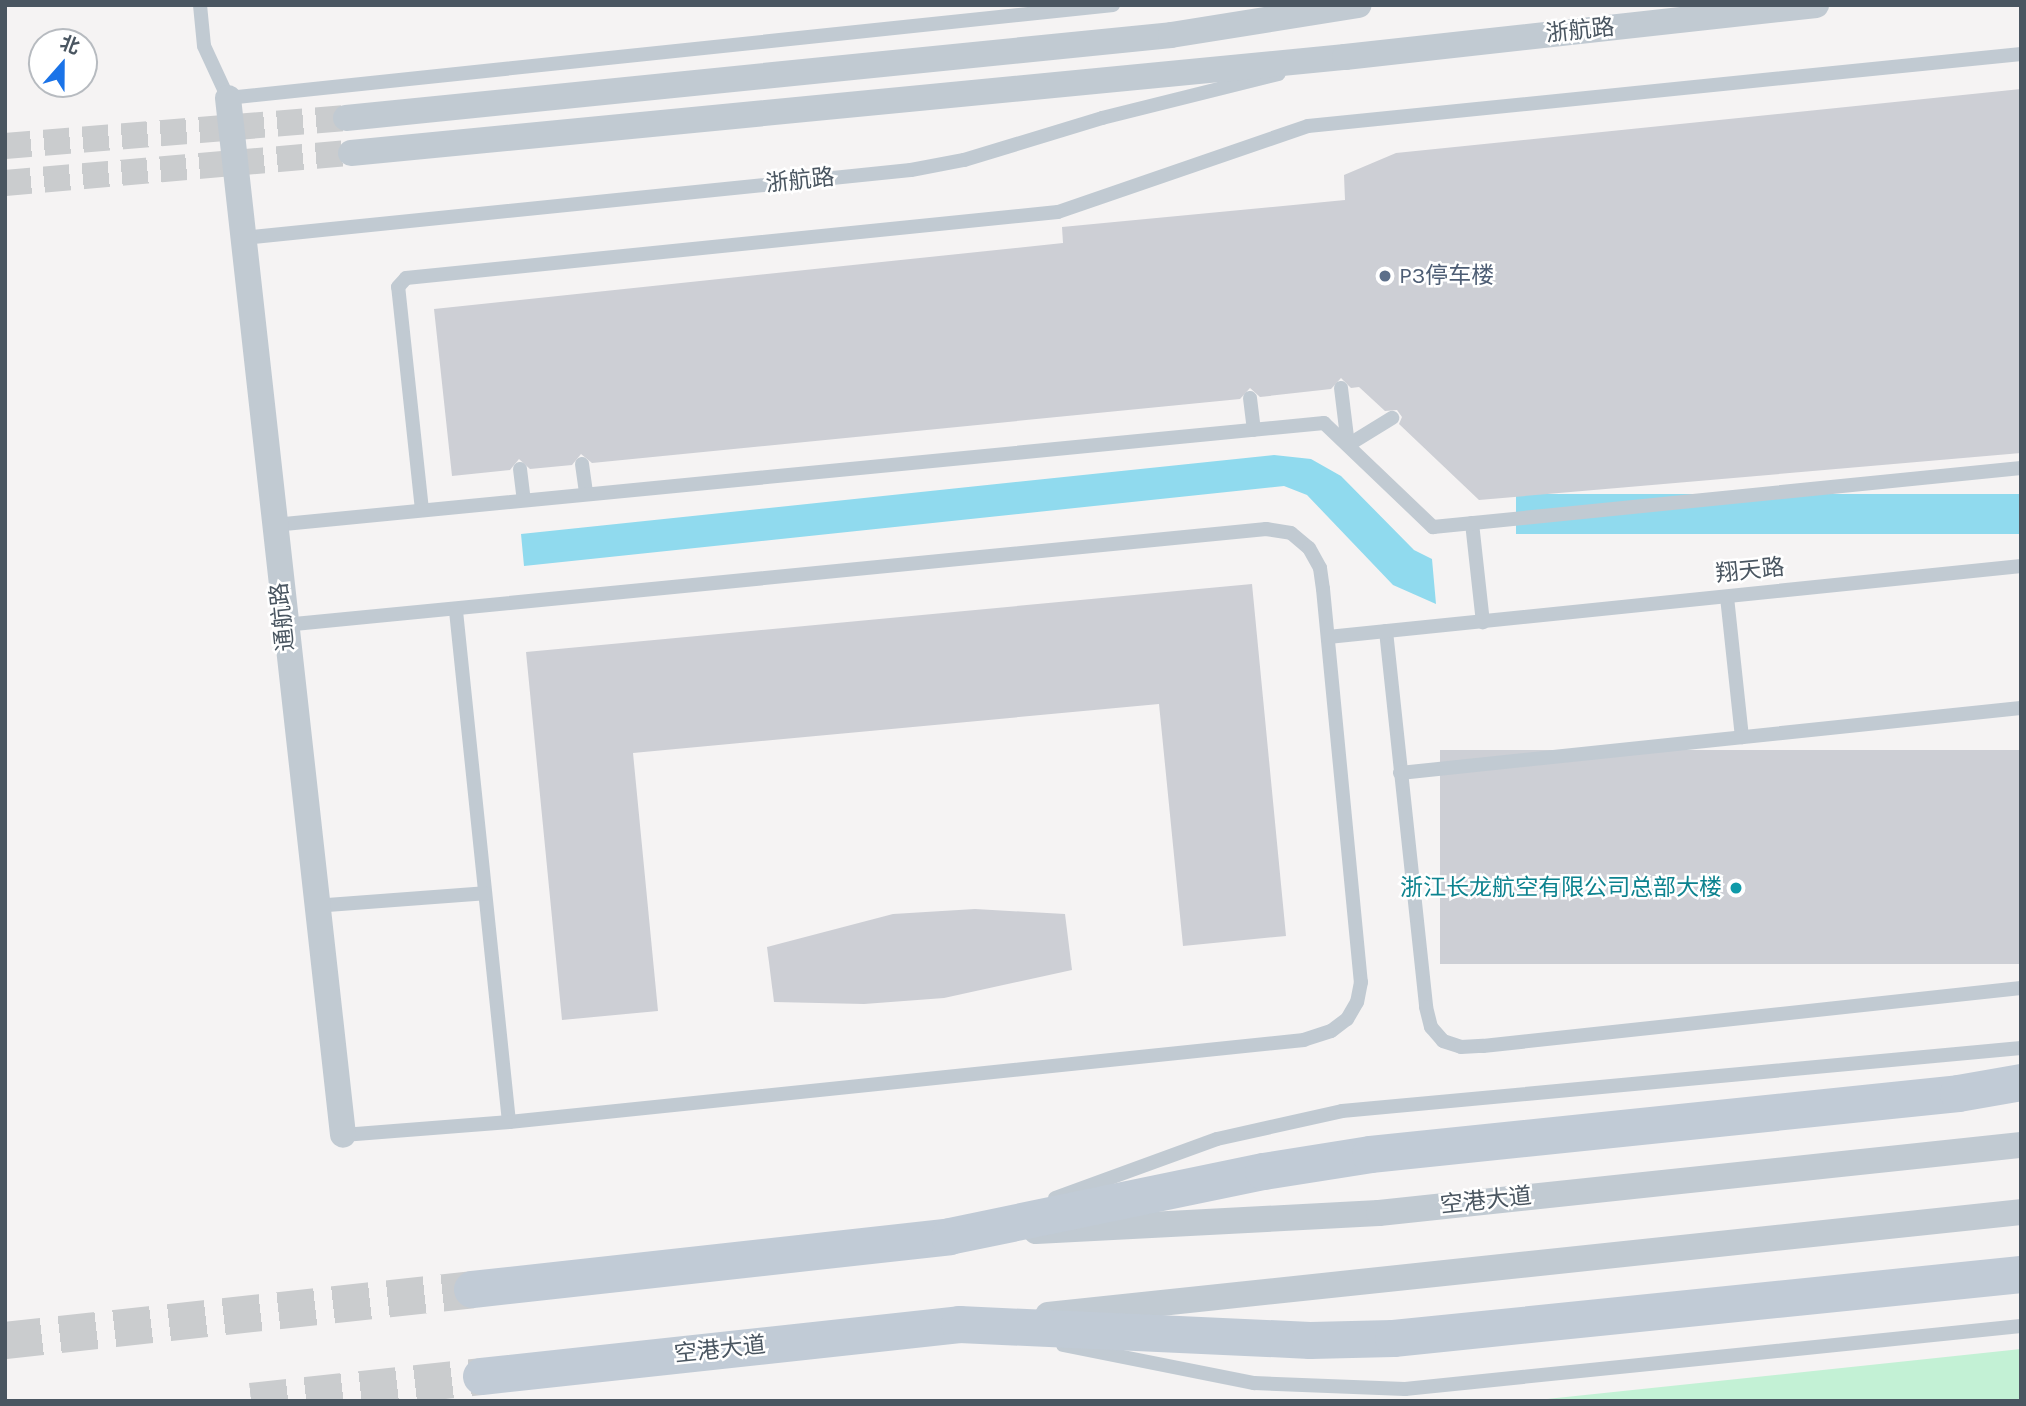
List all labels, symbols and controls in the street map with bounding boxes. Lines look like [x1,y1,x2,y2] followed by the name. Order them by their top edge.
[1544,14,1616,48] street label: 浙航路
[28,28,98,98] north arrow
[57,32,83,59] text: 北
[764,164,836,198] street label: 浙航路
[1399,262,1494,290] place label: P3停车楼
[1377,268,1393,284] marker: P3停车楼
[1714,554,1786,588] street label: 翔天路
[266,581,300,653] street label: 通航路
[1400,874,1722,902] place label: 浙江长龙航空有限公司总部大楼
[1728,880,1744,896] marker: 浙江长龙航空有限公司总部大楼
[1439,1182,1533,1220] street label: 空港大道
[673,1331,767,1369] street label: 空港大道

